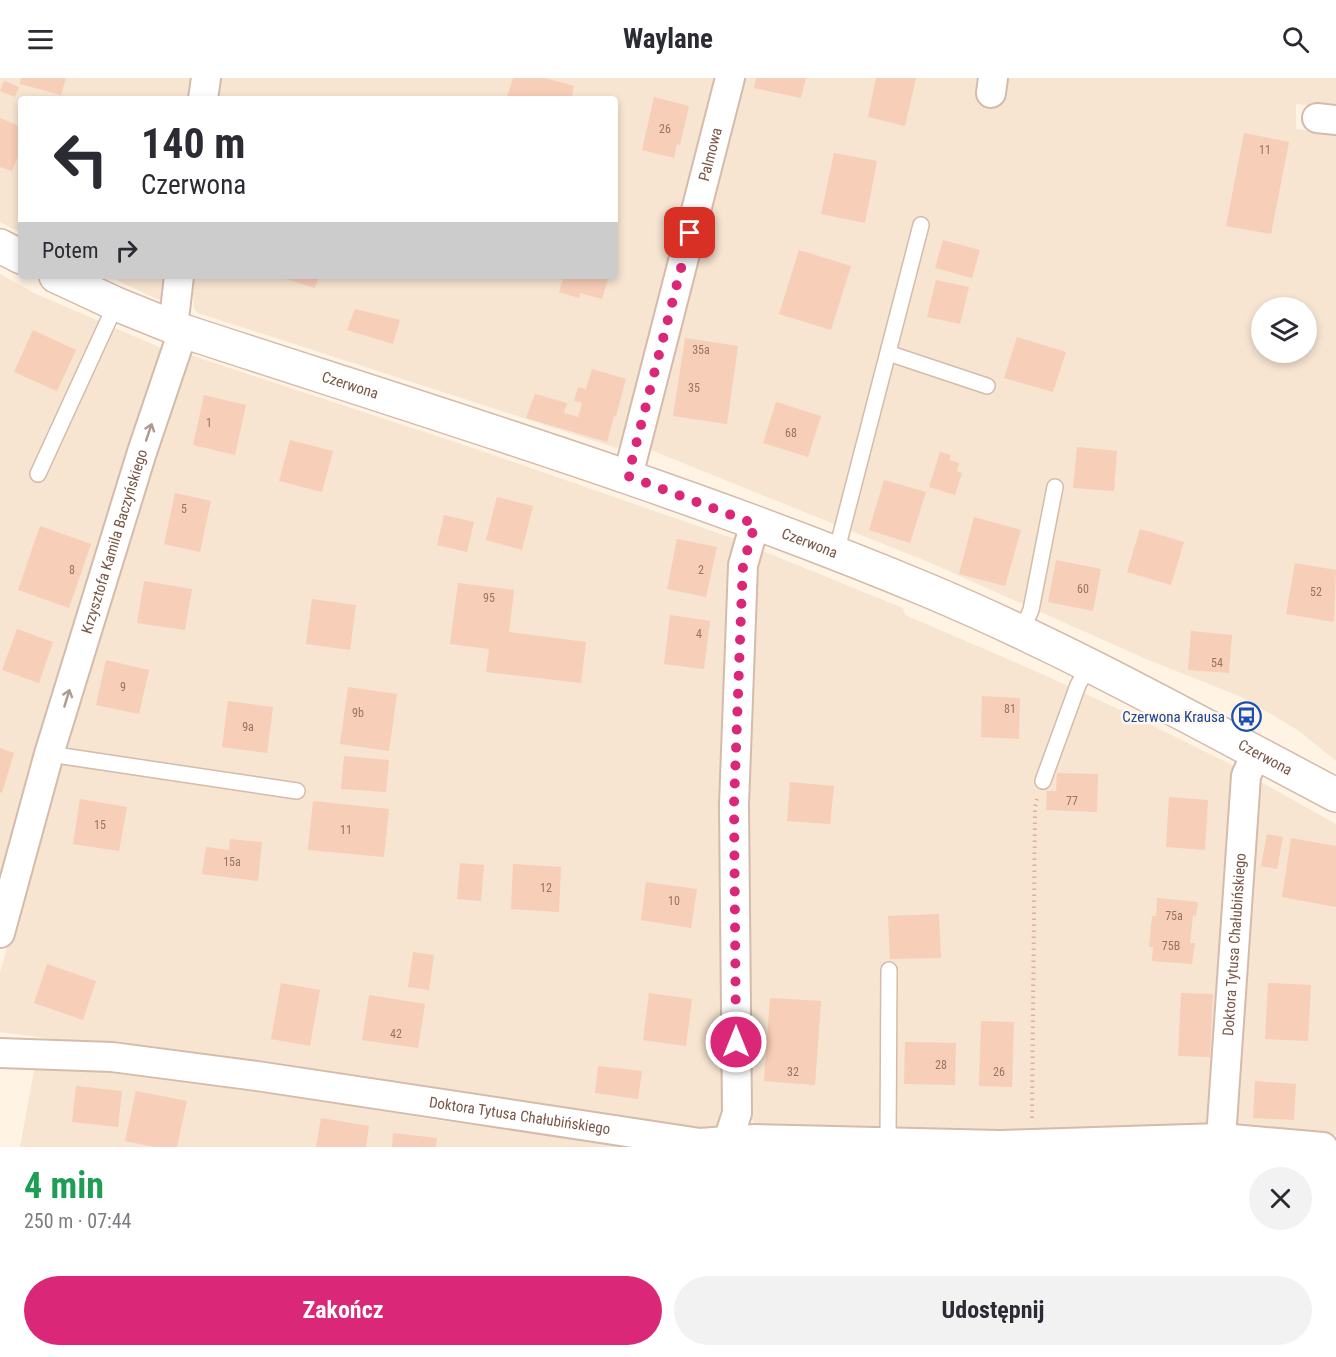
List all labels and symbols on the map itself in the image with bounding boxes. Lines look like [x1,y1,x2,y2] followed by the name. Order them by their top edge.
[659,122,671,136] house number: 26
[695,126,726,183] street label: Palmowa
[1259,143,1271,157] house number: 11
[664,207,715,258] pin
[692,343,710,357] house number: 35a
[319,368,381,403] street label: Czerwona
[688,381,700,395] house number: 35
[206,416,212,430] house number: 1
[144,423,155,442] one-way arrow
[785,426,797,440] house number: 68
[78,447,151,636] street label: Krzysztofa Kamila Baczyńskiego
[181,502,187,516] house number: 5
[779,524,840,562] street label: Czerwona
[69,563,75,577] house number: 8
[698,563,704,577] house number: 2
[1077,582,1089,596] house number: 60
[1310,585,1322,599] house number: 52
[483,591,495,605] house number: 95
[696,627,702,641] house number: 4
[1211,656,1223,670] house number: 54
[120,680,126,694] house number: 9
[62,689,73,708] one-way arrow
[1230,701,1262,733] bus stop icon: Czerwona Krausa
[1004,702,1016,716] house number: 81
[352,706,364,720] house number: 9b
[1122,708,1225,726] place label: Czerwona Krausa
[242,720,254,734] house number: 9a
[1235,736,1295,779] street label: Czerwona
[1066,794,1078,808] house number: 77
[94,818,106,832] house number: 15
[340,823,352,837] house number: 11
[1219,852,1250,1036] street label: Doktora Tytusa Chałubińskiego
[223,855,241,869] house number: 15a
[540,881,552,895] house number: 12
[668,894,680,908] house number: 10
[1165,909,1183,923] house number: 75a
[1162,939,1180,953] house number: 75B
[704,1010,768,1074] position arrow
[390,1027,402,1041] house number: 42
[935,1058,947,1072] house number: 28
[787,1065,799,1079] house number: 32
[993,1065,1005,1079] house number: 26
[428,1093,612,1138] street label: Doktora Tytusa Chałubińskiego

